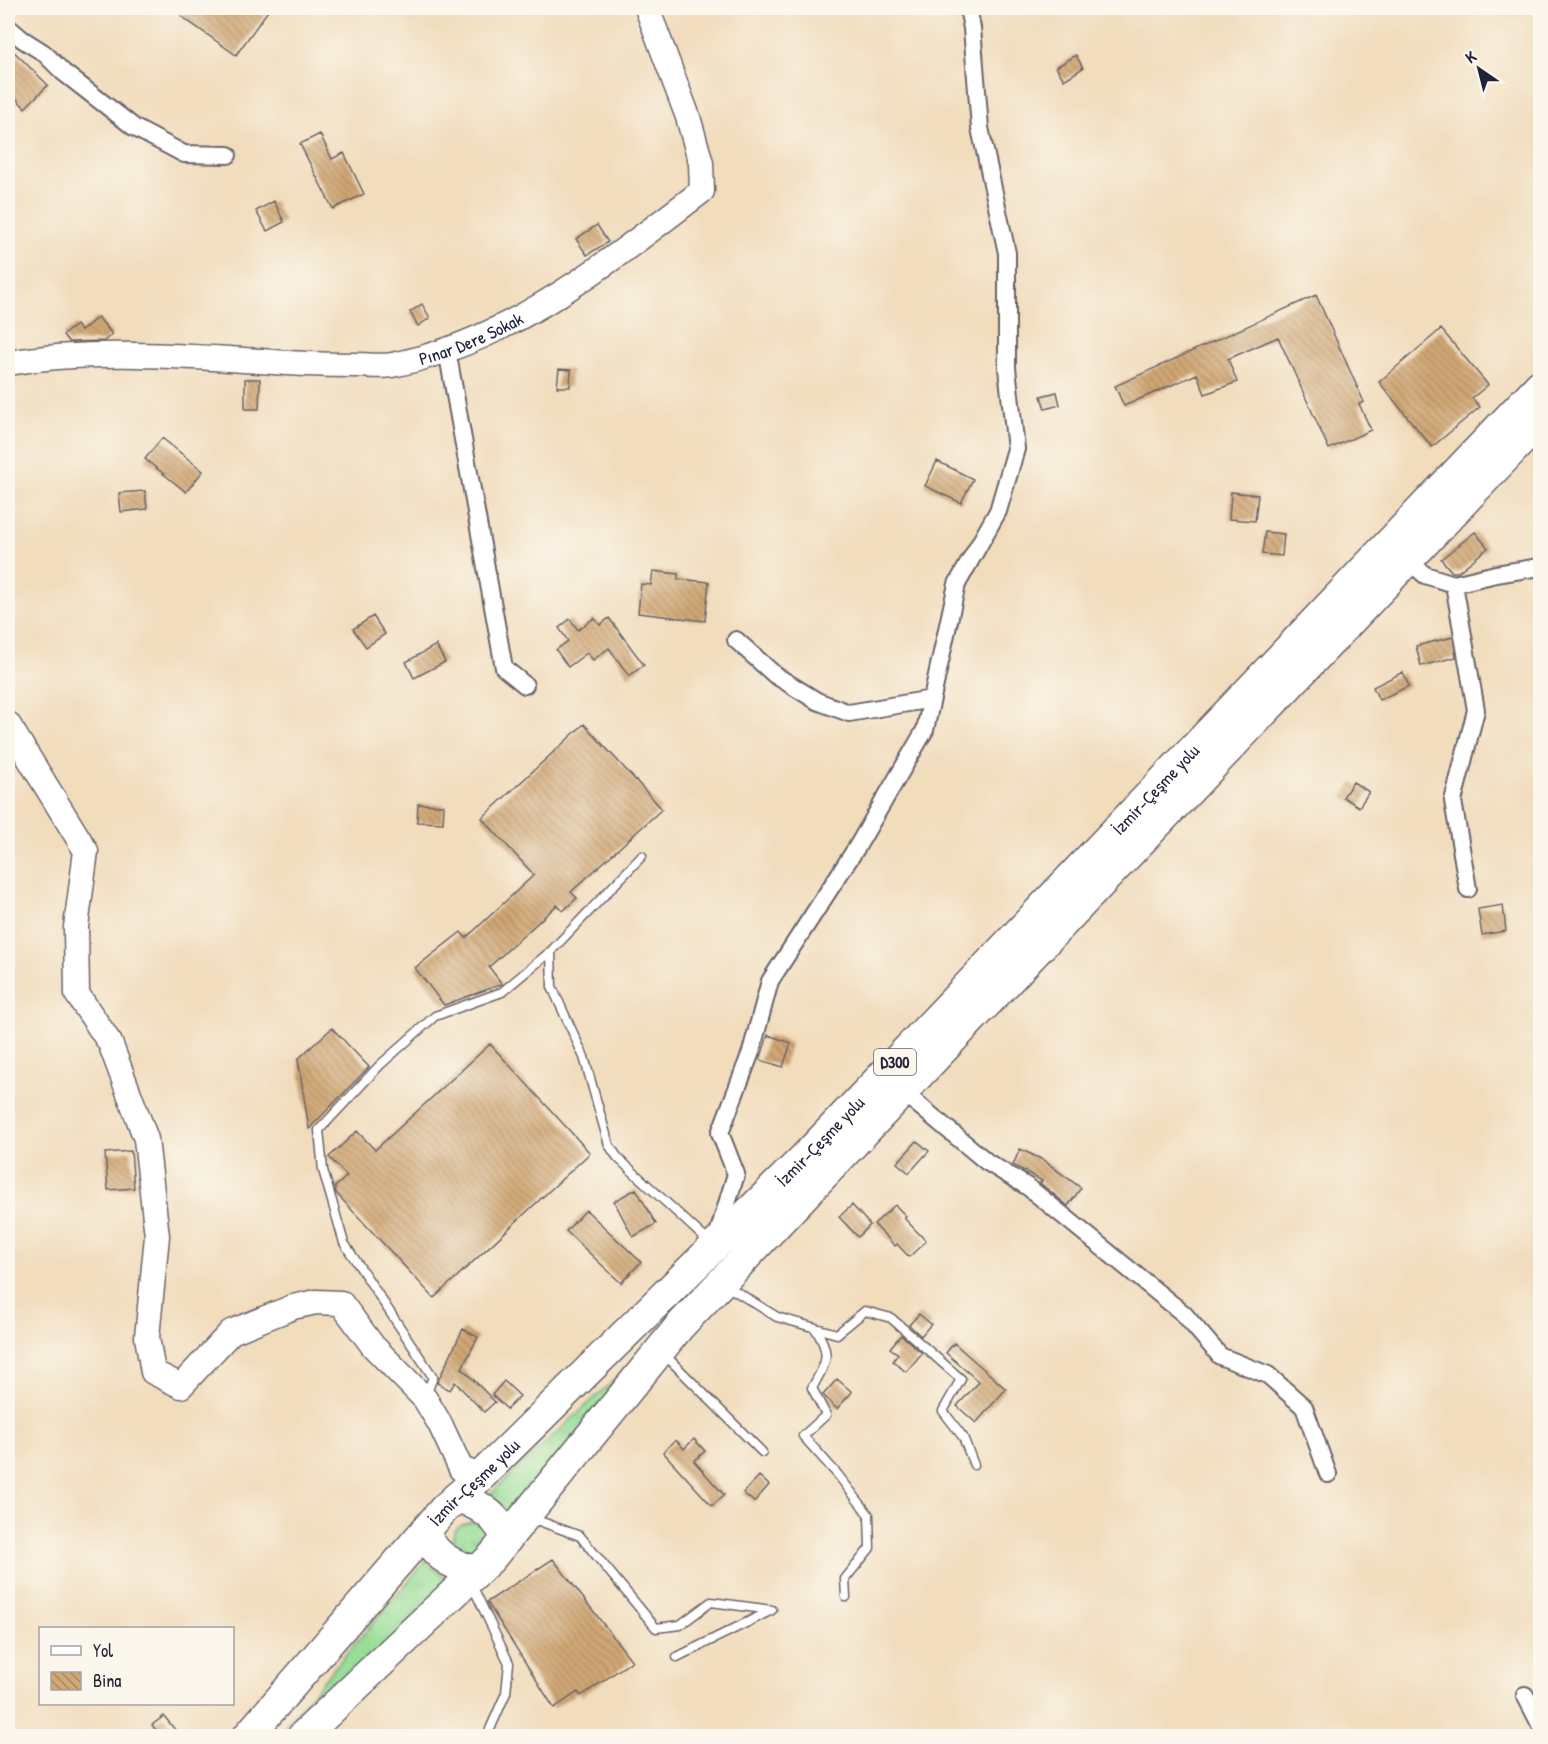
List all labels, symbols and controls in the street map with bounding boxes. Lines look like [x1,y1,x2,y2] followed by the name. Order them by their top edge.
[1449,39,1509,99] north arrow
[1461,45,1481,68] text: K
[416,305,528,371] street label: Pınar Dere Sokak
[1106,738,1205,840] street label: İzmir-Çeşme yolu
[874,1049,916,1075] road number: D300
[770,1090,869,1192] street label: İzmir-Çeşme yolu
[423,1433,525,1531] street label: İzmir-Çeşme yolu
[39,1627,234,1705] legend
[93,1638,113,1663] text: Yol
[93,1668,121,1693] text: Bina

